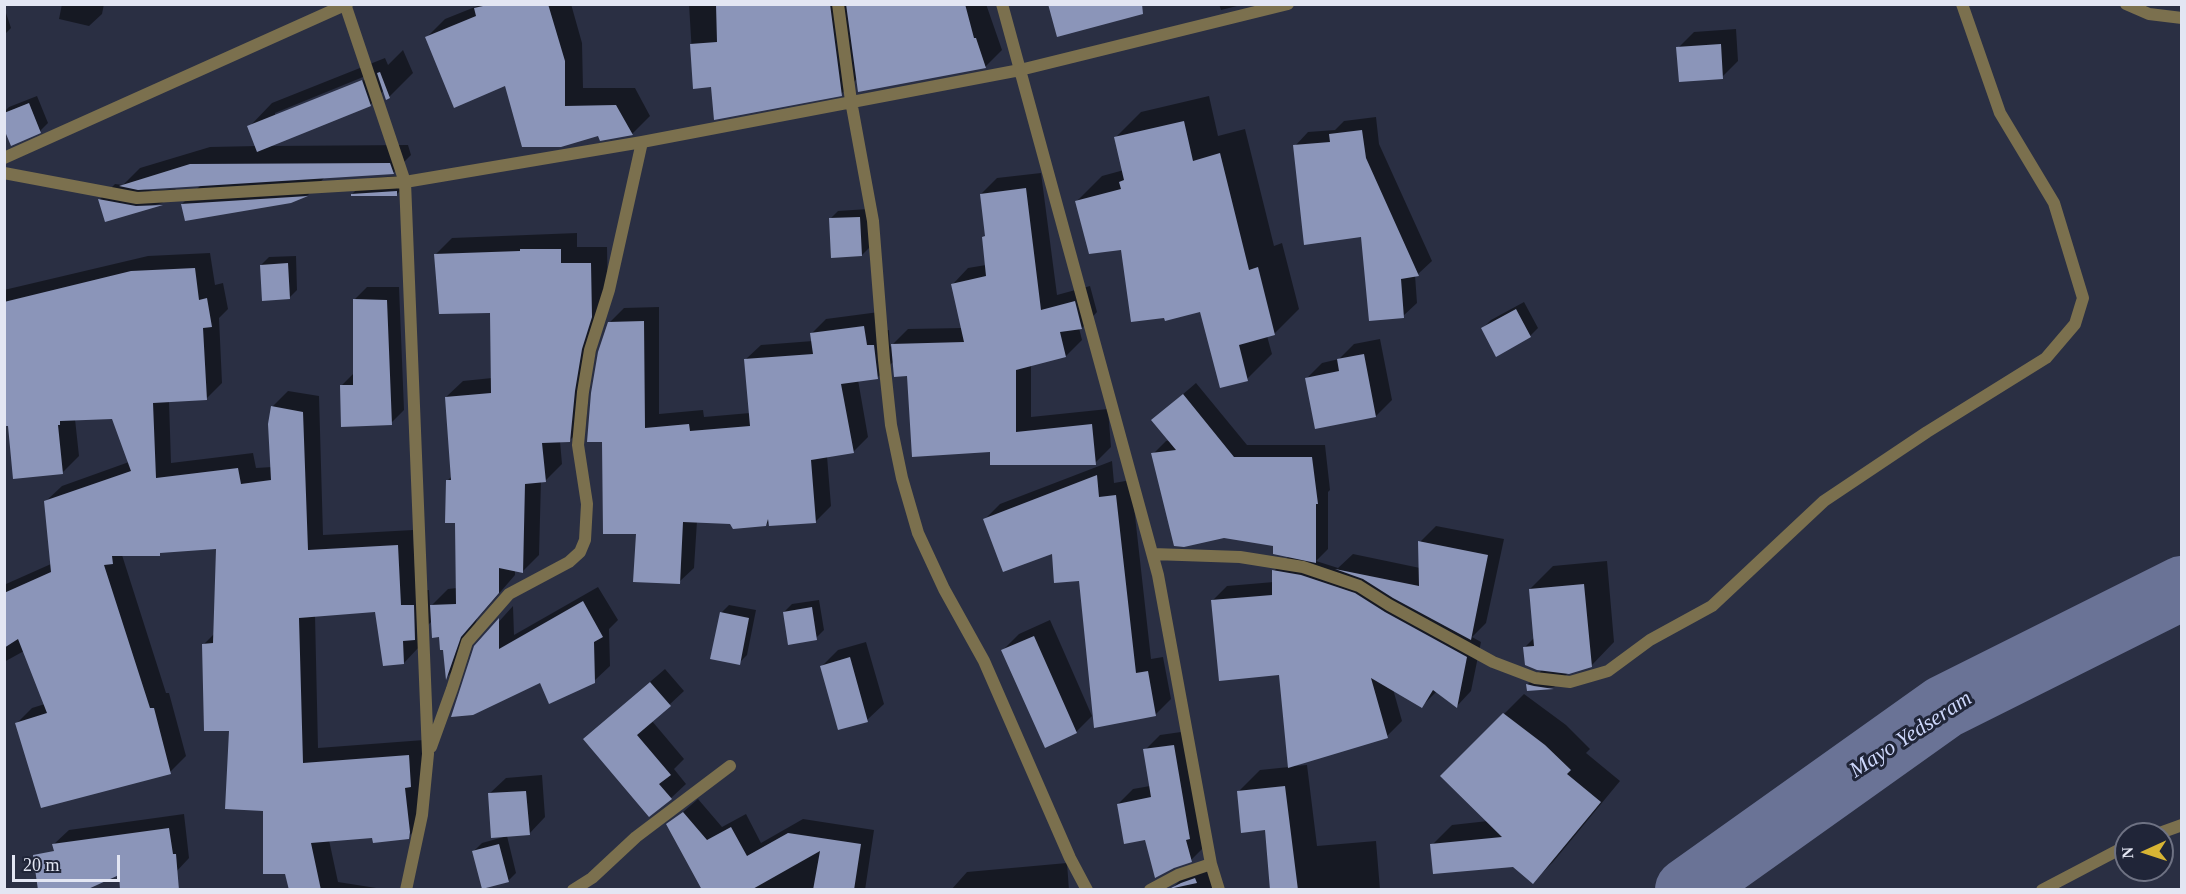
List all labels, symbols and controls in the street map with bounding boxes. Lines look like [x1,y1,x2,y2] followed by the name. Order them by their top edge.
[1845,686,1977,784] water label: Mayo Yedseram
[2114,822,2174,882] north arrow
[15,843,123,881] scale bar
[2119,847,2136,859] text: N
[23,855,60,875] text: 20 m

